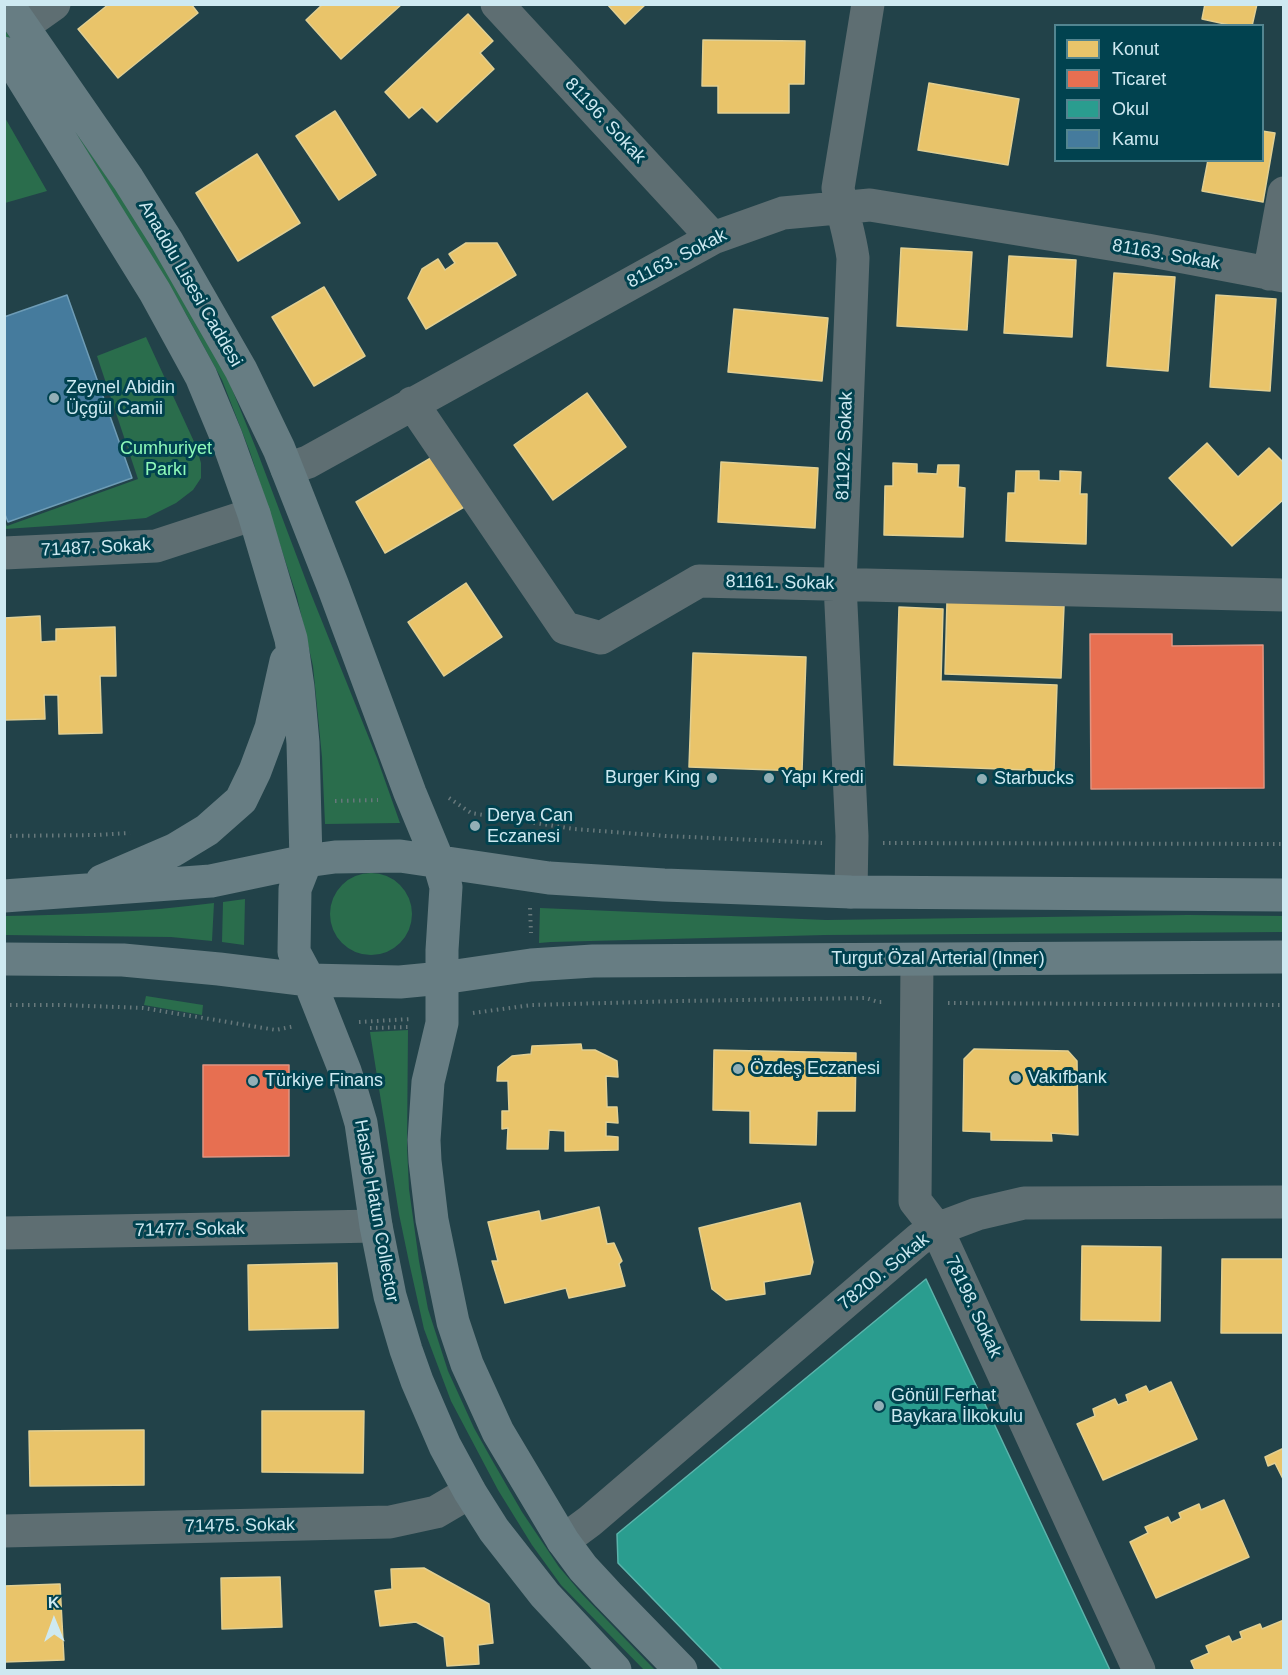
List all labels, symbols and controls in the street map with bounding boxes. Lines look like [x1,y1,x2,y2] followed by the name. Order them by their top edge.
[1054,24,1264,162] legend
[1112,39,1159,59] text: Konut
[1112,69,1166,89] text: Ticaret
[560,74,650,168] street label: 81196. Sokak
[1112,99,1149,119] text: Okul
[1112,129,1159,149] text: Kamu
[134,197,246,371] street label: Anadolu Lisesi Caddesi
[624,225,730,293] street label: 81163. Sokak
[1111,235,1221,275] street label: 81163. Sokak
[66,377,175,420] place label: Zeynel Abidin Üçgül Camii
[47,391,61,405] marker: Zeynel Abidin Üçgül Camii
[832,391,858,501] street label: 81192. Sokak
[120,438,212,480] park label: Cumhuriyet Parkı
[40,534,152,562] street label: 71487. Sokak
[725,571,835,595] street label: 81161. Sokak
[605,767,700,789] place label: Burger King
[781,767,864,789] place label: Yapı Kredi
[994,768,1074,790] place label: Starbucks
[705,771,719,785] marker: Burger King
[762,771,776,785] marker: Yapı Kredi
[975,772,989,786] marker: Starbucks
[487,805,573,848] place label: Derya Can Eczanesi
[468,819,482,833] marker: Derya Can Eczanesi
[831,948,1045,970] street label: Turgut Özal Arterial (Inner)
[750,1058,880,1080] place label: Özdeş Eczanesi
[731,1062,745,1076] marker: Özdeş Eczanesi
[1028,1067,1107,1089] place label: Vakıfbank
[265,1070,383,1092] place label: Türkiye Finans
[1009,1071,1023,1085] marker: Vakıfbank
[246,1074,260,1088] marker: Türkiye Finans
[349,1118,403,1304] street label: Hasibe Hatun Collector
[135,1218,245,1242] street label: 71477. Sokak
[834,1229,934,1315] street label: 78200. Sokak
[940,1253,1006,1361] street label: 78198. Sokak
[891,1385,1023,1428] place label: Gönül Ferhat Baykara İlkokulu
[872,1399,886,1413] marker: Gönül Ferhat Baykara İlkokulu
[185,1514,295,1538] street label: 71475. Sokak
[24,1591,84,1651] north arrow
[48,1594,60,1611] text: K

